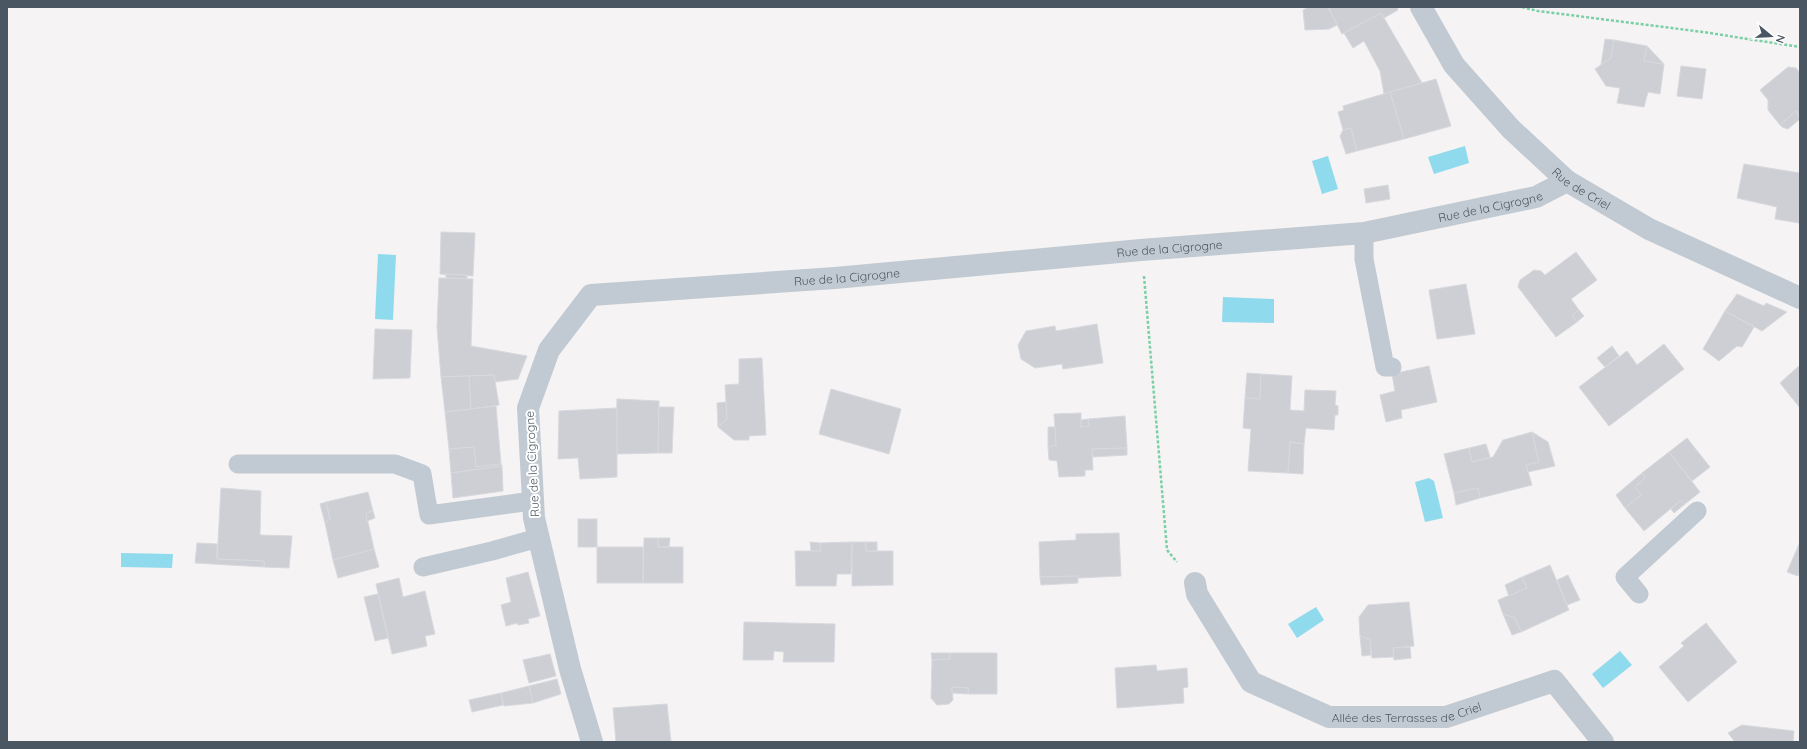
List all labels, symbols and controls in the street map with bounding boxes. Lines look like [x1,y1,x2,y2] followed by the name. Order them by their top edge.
[1751,16,1791,56] north arrow
[1773,33,1788,45] text: N
[1549,164,1614,212] street label: Rue de Criel
[1437,187,1545,225] street label: Rue de la Cigrogne
[1116,236,1223,260] street label: Rue de la Cigrogne
[793,265,901,288] street label: Rue de la Cigrogne
[522,410,542,517] street label: Rue de la Cigrogne
[1332,698,1483,725] street label: Allée des Terrasses de Criel

